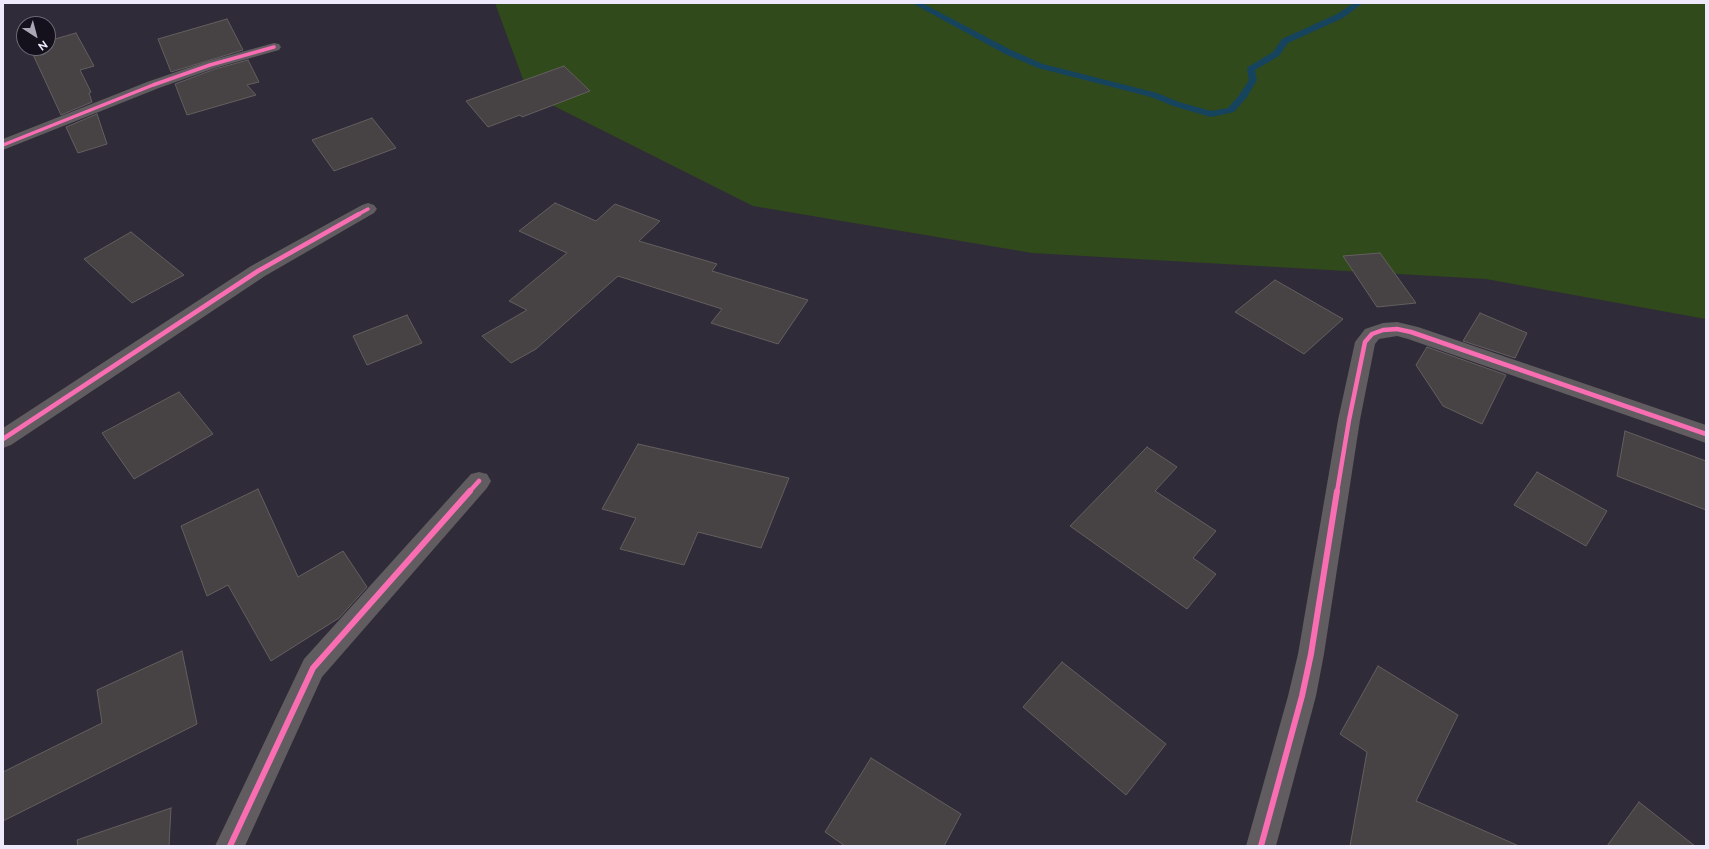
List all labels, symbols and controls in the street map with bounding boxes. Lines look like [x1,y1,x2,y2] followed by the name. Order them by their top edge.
[16,16,56,56] north arrow
[36,38,50,53] text: N

